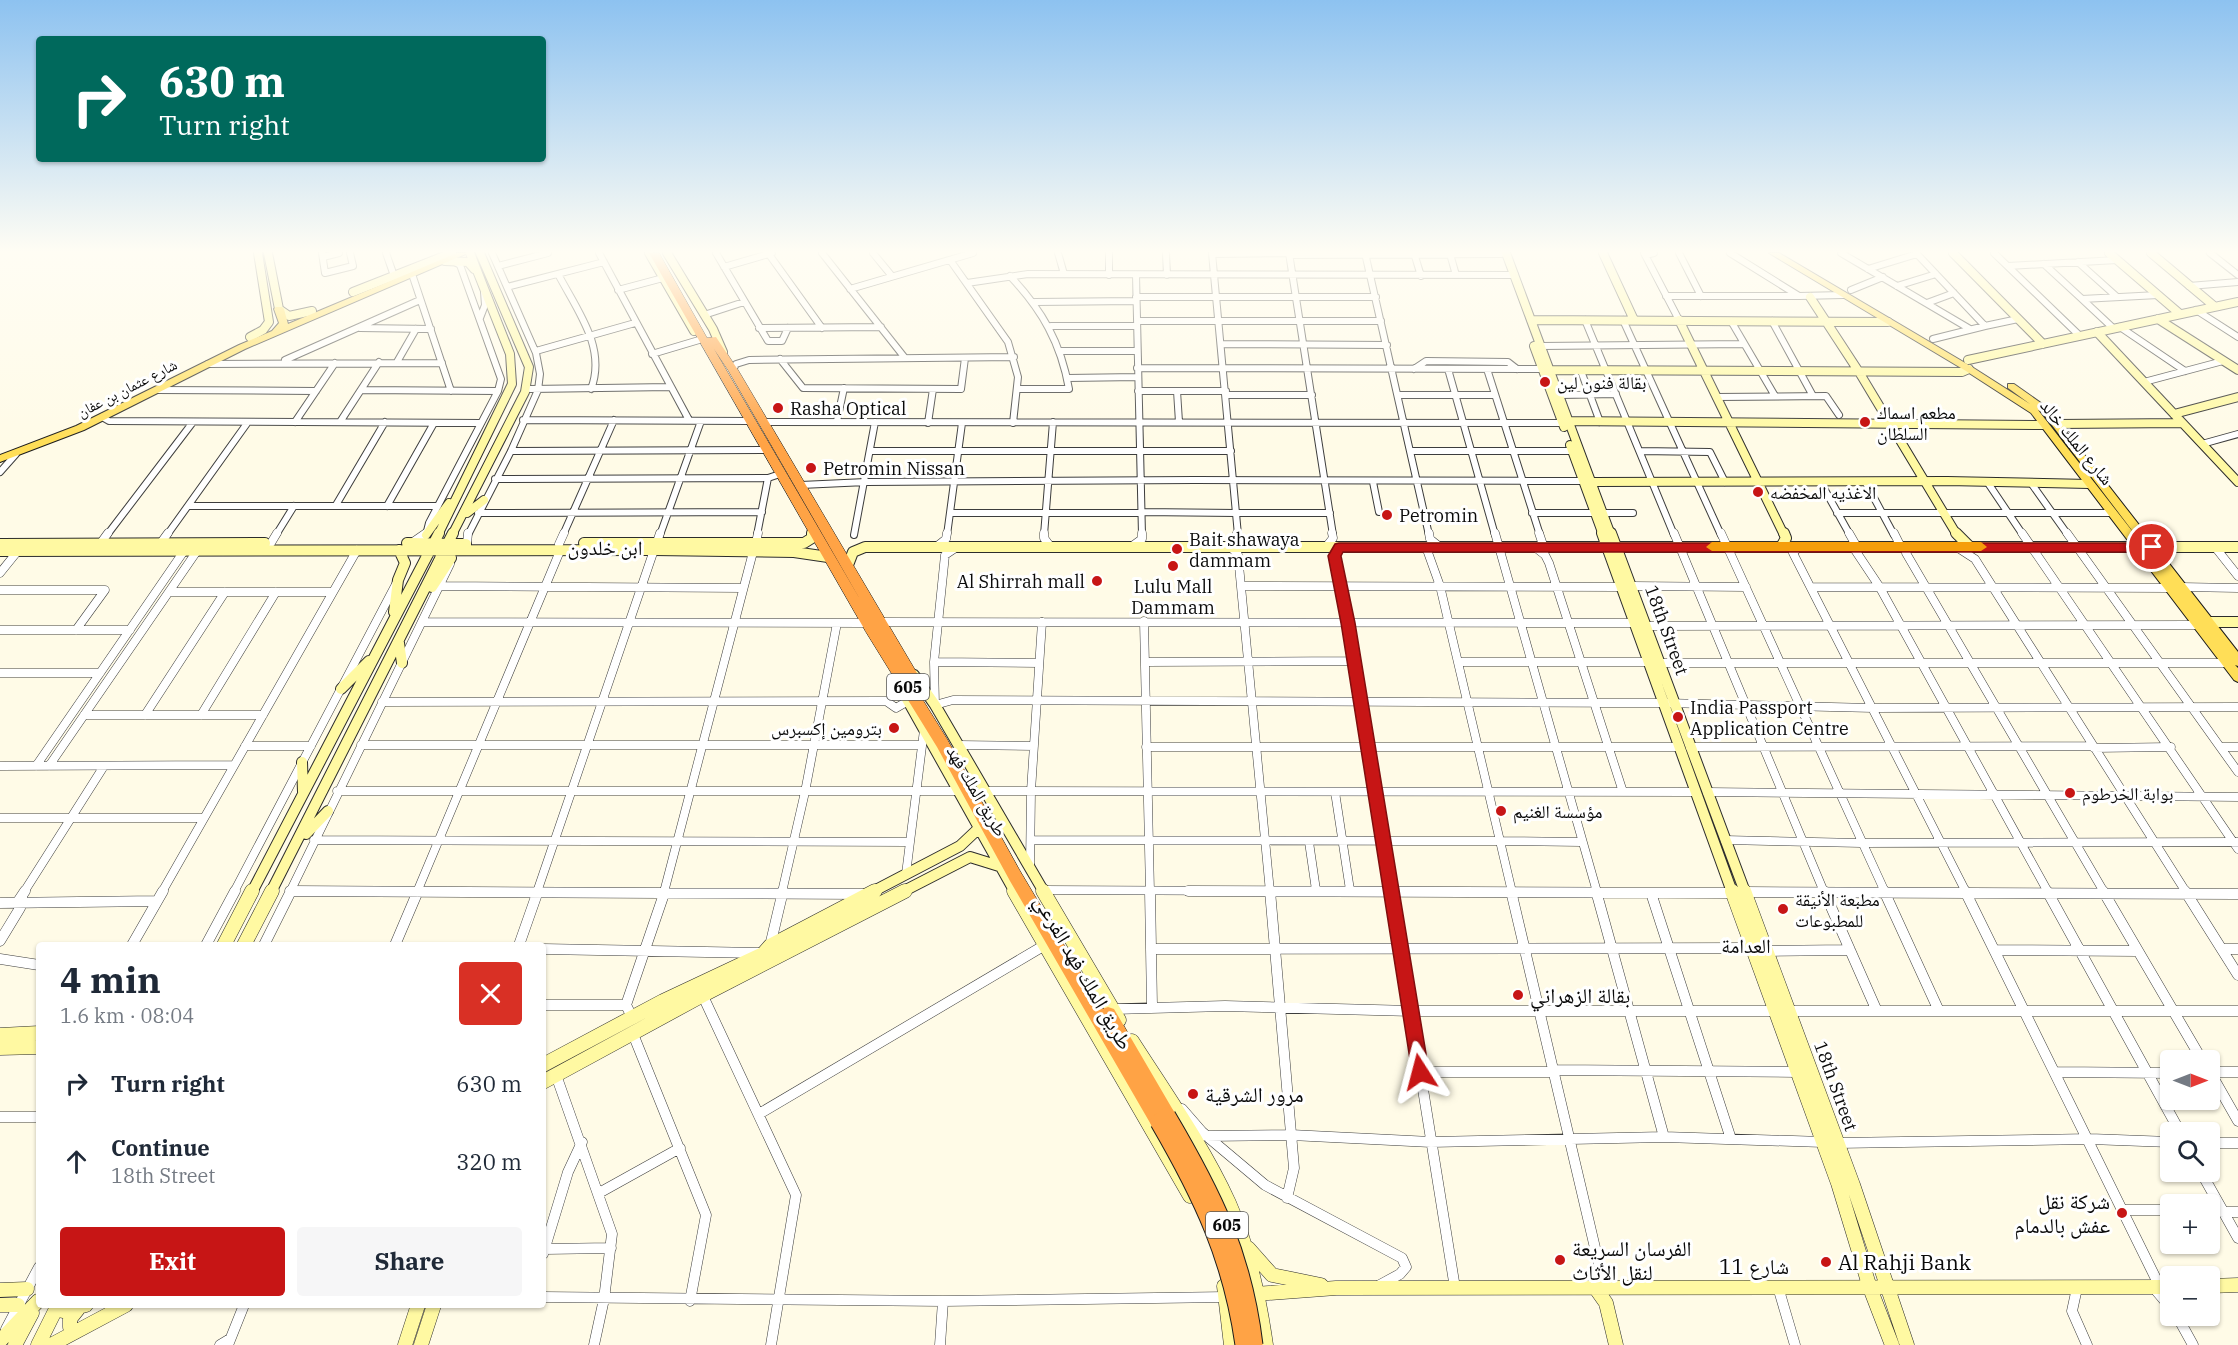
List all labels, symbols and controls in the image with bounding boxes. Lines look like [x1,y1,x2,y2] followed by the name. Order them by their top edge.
[159,54,285,109] text: 630 m
[60,60,138,138] icon: right
[159,107,290,142] text: Turn right
[74,355,181,422] street label: شارع عثمان بن عفان
[1557,371,1646,394] place label: بقالة فنون لين
[1538,375,1552,389] marker: بقالة فنون لين
[2035,394,2119,490] street label: شارع الملك خالد
[790,397,906,420] place label: Rasha Optical
[771,401,785,415] marker: Rasha Optical
[1877,401,1956,445] place label: مطعم اسماك السلطان
[1858,415,1872,429] marker: مطعم اسماك السلطان
[823,457,965,480] place label: Petromin Nissan
[804,461,818,475] marker: Petromin Nissan
[1770,481,1876,504] place label: الاغذيه المخفضه
[1751,485,1765,499] marker: الاغذيه المخفضه
[1399,504,1478,527] place label: Petromin
[1380,508,1394,522] marker: Petromin
[2126,521,2177,572] pin
[1189,528,1300,572] place label: Bait shawaya dammam
[2135,530,2168,563] icon: arrive
[568,534,642,561] district label: ابن خلدون
[1170,542,1184,556] marker: Bait shawaya dammam
[1166,559,1180,573] marker: Lulu Mall Dammam
[957,570,1085,593] place label: Al Shirrah mall
[1090,574,1104,588] marker: Al Shirrah mall
[1131,575,1215,619] place label: Lulu Mall Dammam
[1640,582,1694,678] street label: 18th Street
[887,674,929,700] road number: 605
[1690,696,1849,740] place label: India Passport Application Centre
[1671,710,1685,724] marker: India Passport Application Centre
[771,717,882,740] place label: بترومين إكسبرس
[887,721,901,735] marker: بترومين إكسبرس
[942,741,1012,841] street label: طريق الملك فهد
[2082,782,2173,806] place label: بوابة الخرطوم
[2063,786,2077,800] marker: بوابة الخرطوم
[1513,800,1603,824] place label: مؤسسة الغنيم
[1494,804,1508,818] marker: مؤسسة الغنيم
[1795,888,1880,932] place label: مطبعة الأنيقة للمطبوعات
[1025,890,1140,1056] street label: طريق الملك فهد الفرعي
[1776,902,1790,916] marker: مطبعة الأنيقة للمطبوعات
[1721,932,1771,959] district label: العدامة
[60,956,161,1003] text: 4 min
[459,962,522,1025] button: close
[1530,981,1630,1012] place label: بقالة الزهراني
[1511,988,1525,1002] marker: بقالة الزهراني
[60,1002,194,1029] text: 1.6 km · 08:04
[1809,1038,1863,1134] street label: 18th Street
[1388,1040,1452,1104] position arrow
[2160,1050,2220,1110] north arrow
[2160,1050,2220,1326] map controls
[60,1067,93,1100] icon: right
[111,1069,225,1098] text: Turn right
[456,1069,522,1098] text: 630 m
[1205,1080,1304,1108] place label: مرور الشرقية
[1186,1087,1200,1101] marker: مرور الشرقية
[2160,1122,2220,1182] button: search
[111,1133,210,1162] text: Continue
[60,1145,93,1178] icon: ahead
[456,1147,522,1176] text: 320 m
[111,1162,215,1189] text: 18th Street
[2014,1187,2110,1240] place label: شركة نقل عفش بالدمام
[2160,1194,2220,1254] button: +
[2115,1206,2129,1220] marker: شركة نقل عفش بالدمام
[1206,1212,1248,1238] road number: 605
[60,1227,285,1296] button: Exit
[297,1227,522,1296] button: Share
[1572,1234,1692,1286] place label: الفرسان السريعة لنقل الأثاث
[1838,1248,1972,1276] place label: Al Rahji Bank
[1719,1252,1789,1280] street label: شارع 11
[1553,1253,1567,1267] marker: الفرسان السريعة لنقل الأثاث
[1819,1255,1833,1269] marker: Al Rahji Bank
[2160,1266,2220,1326] button: −

